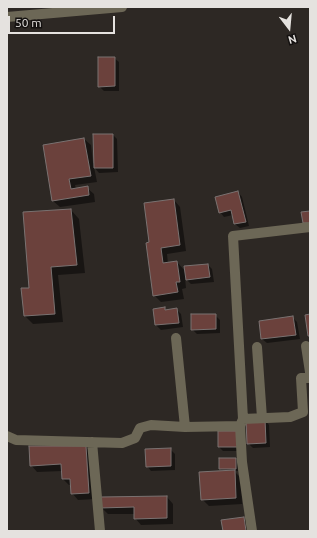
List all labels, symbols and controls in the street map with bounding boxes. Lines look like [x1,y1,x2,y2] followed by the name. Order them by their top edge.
[10,8,117,34] scale bar
[269,8,309,48] north arrow
[15,16,42,29] text: 50 m
[287,33,298,46] text: N

